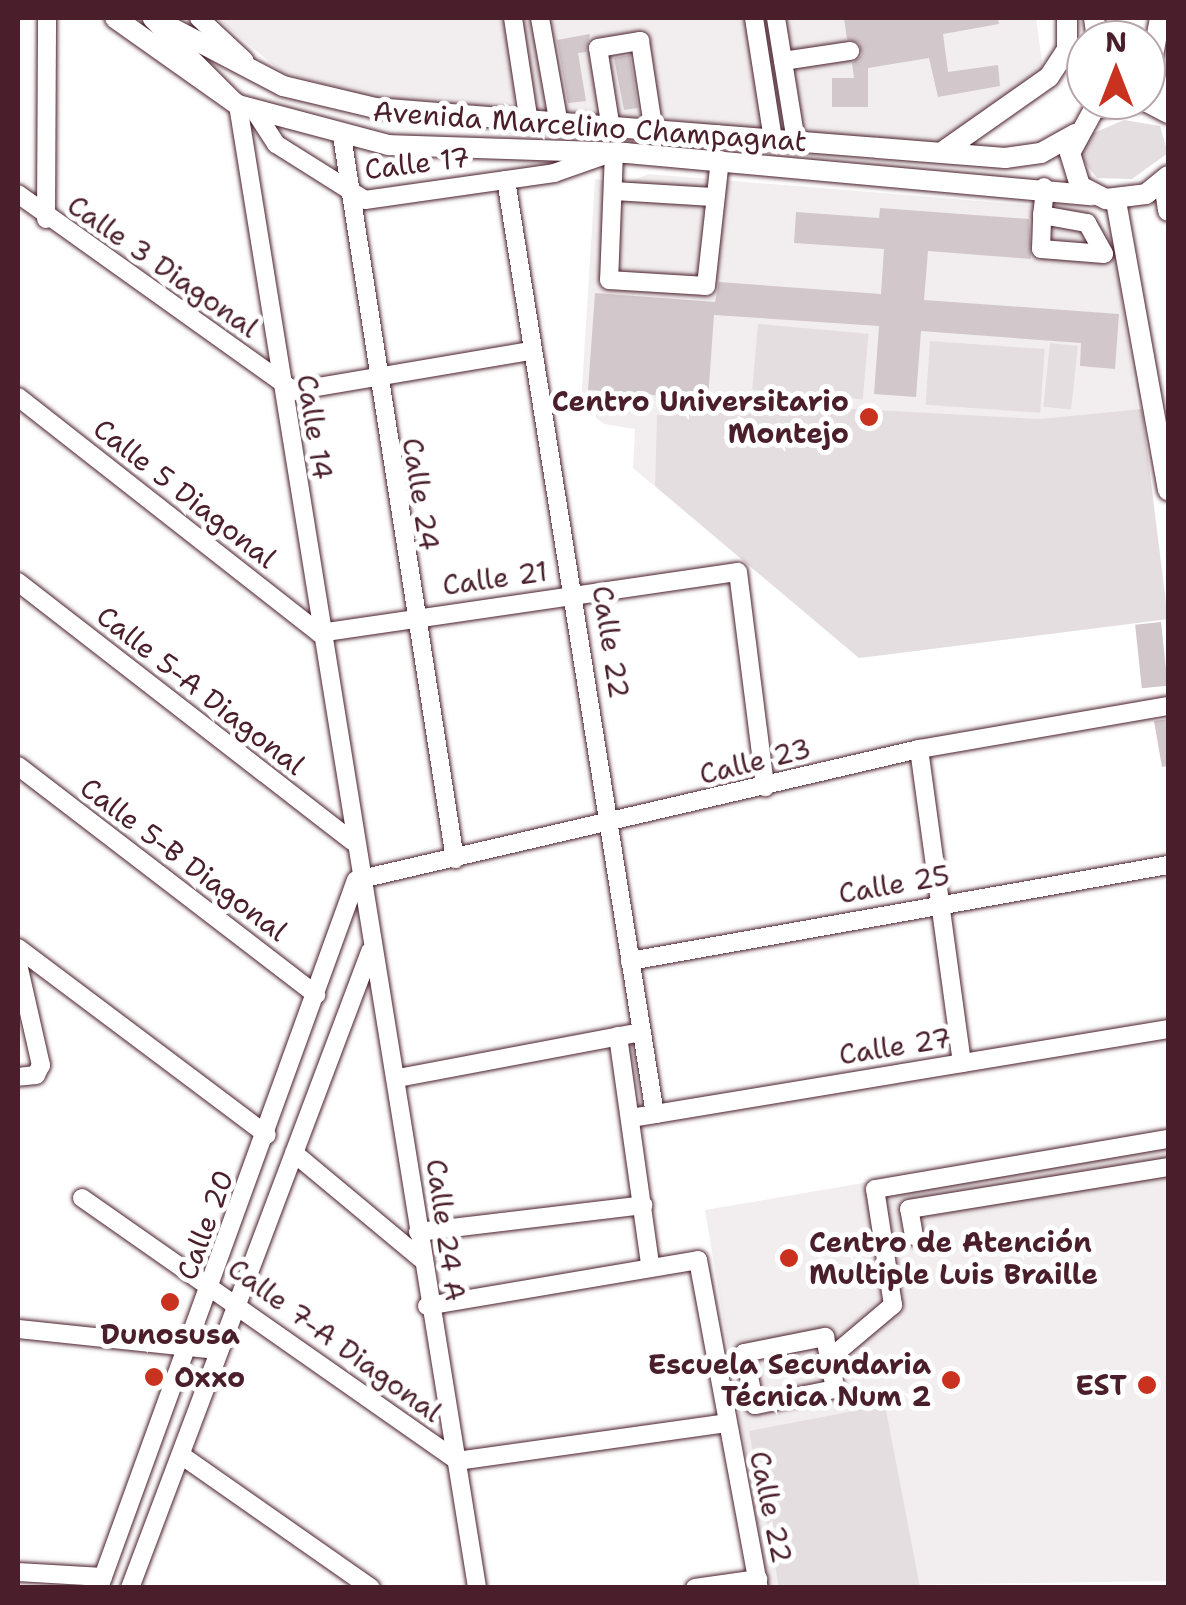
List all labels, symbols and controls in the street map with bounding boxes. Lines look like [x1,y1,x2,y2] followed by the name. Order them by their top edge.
[1066,20,1166,120] north arrow
[1105,23,1127,61] text: N
[372,94,808,158] street label: Avenida Marcelino Champagnat
[362,140,472,186] street label: Calle 17
[61,188,265,344] street label: Calle 3 Diagonal
[290,372,340,482] street label: Calle 14
[552,384,849,450] place label: Centro Universitario Montejo
[858,406,880,428] marker: Centro Universitario Montejo
[87,411,283,575] street label: Calle 5 Diagonal
[396,435,446,553] street label: Calle 24
[440,554,550,602] street label: Calle 21
[586,583,636,701] street label: Calle 22
[90,598,312,782] street label: Calle 5-A Diagonal
[696,731,814,791] street label: Calle 23
[74,770,294,948] street label: Calle 5-B Diagonal
[836,858,952,910] street label: Calle 25
[836,1021,954,1071] street label: Calle 27
[419,1157,473,1303] street label: Calle 24 A
[170,1166,240,1284] street label: Calle 20
[809,1225,1098,1291] place label: Centro de Atención Multiple Luis Braille
[778,1247,800,1269] marker: Centro de Atención Multiple Luis Braille
[222,1251,448,1429] street label: Calle 7-A Diagonal
[159,1291,181,1313] marker: Dunosusa
[100,1317,240,1351] place label: Dunosusa
[648,1347,931,1413] place label: Escuela Secundaria Técnica Num 2
[174,1360,245,1394] place label: Oxxo
[143,1366,165,1388] marker: Oxxo
[1075,1368,1127,1402] place label: EST
[940,1369,962,1391] marker: Escuela Secundaria Técnica Num 2
[1136,1374,1158,1396] marker: EST
[743,1448,799,1566] street label: Calle 22

